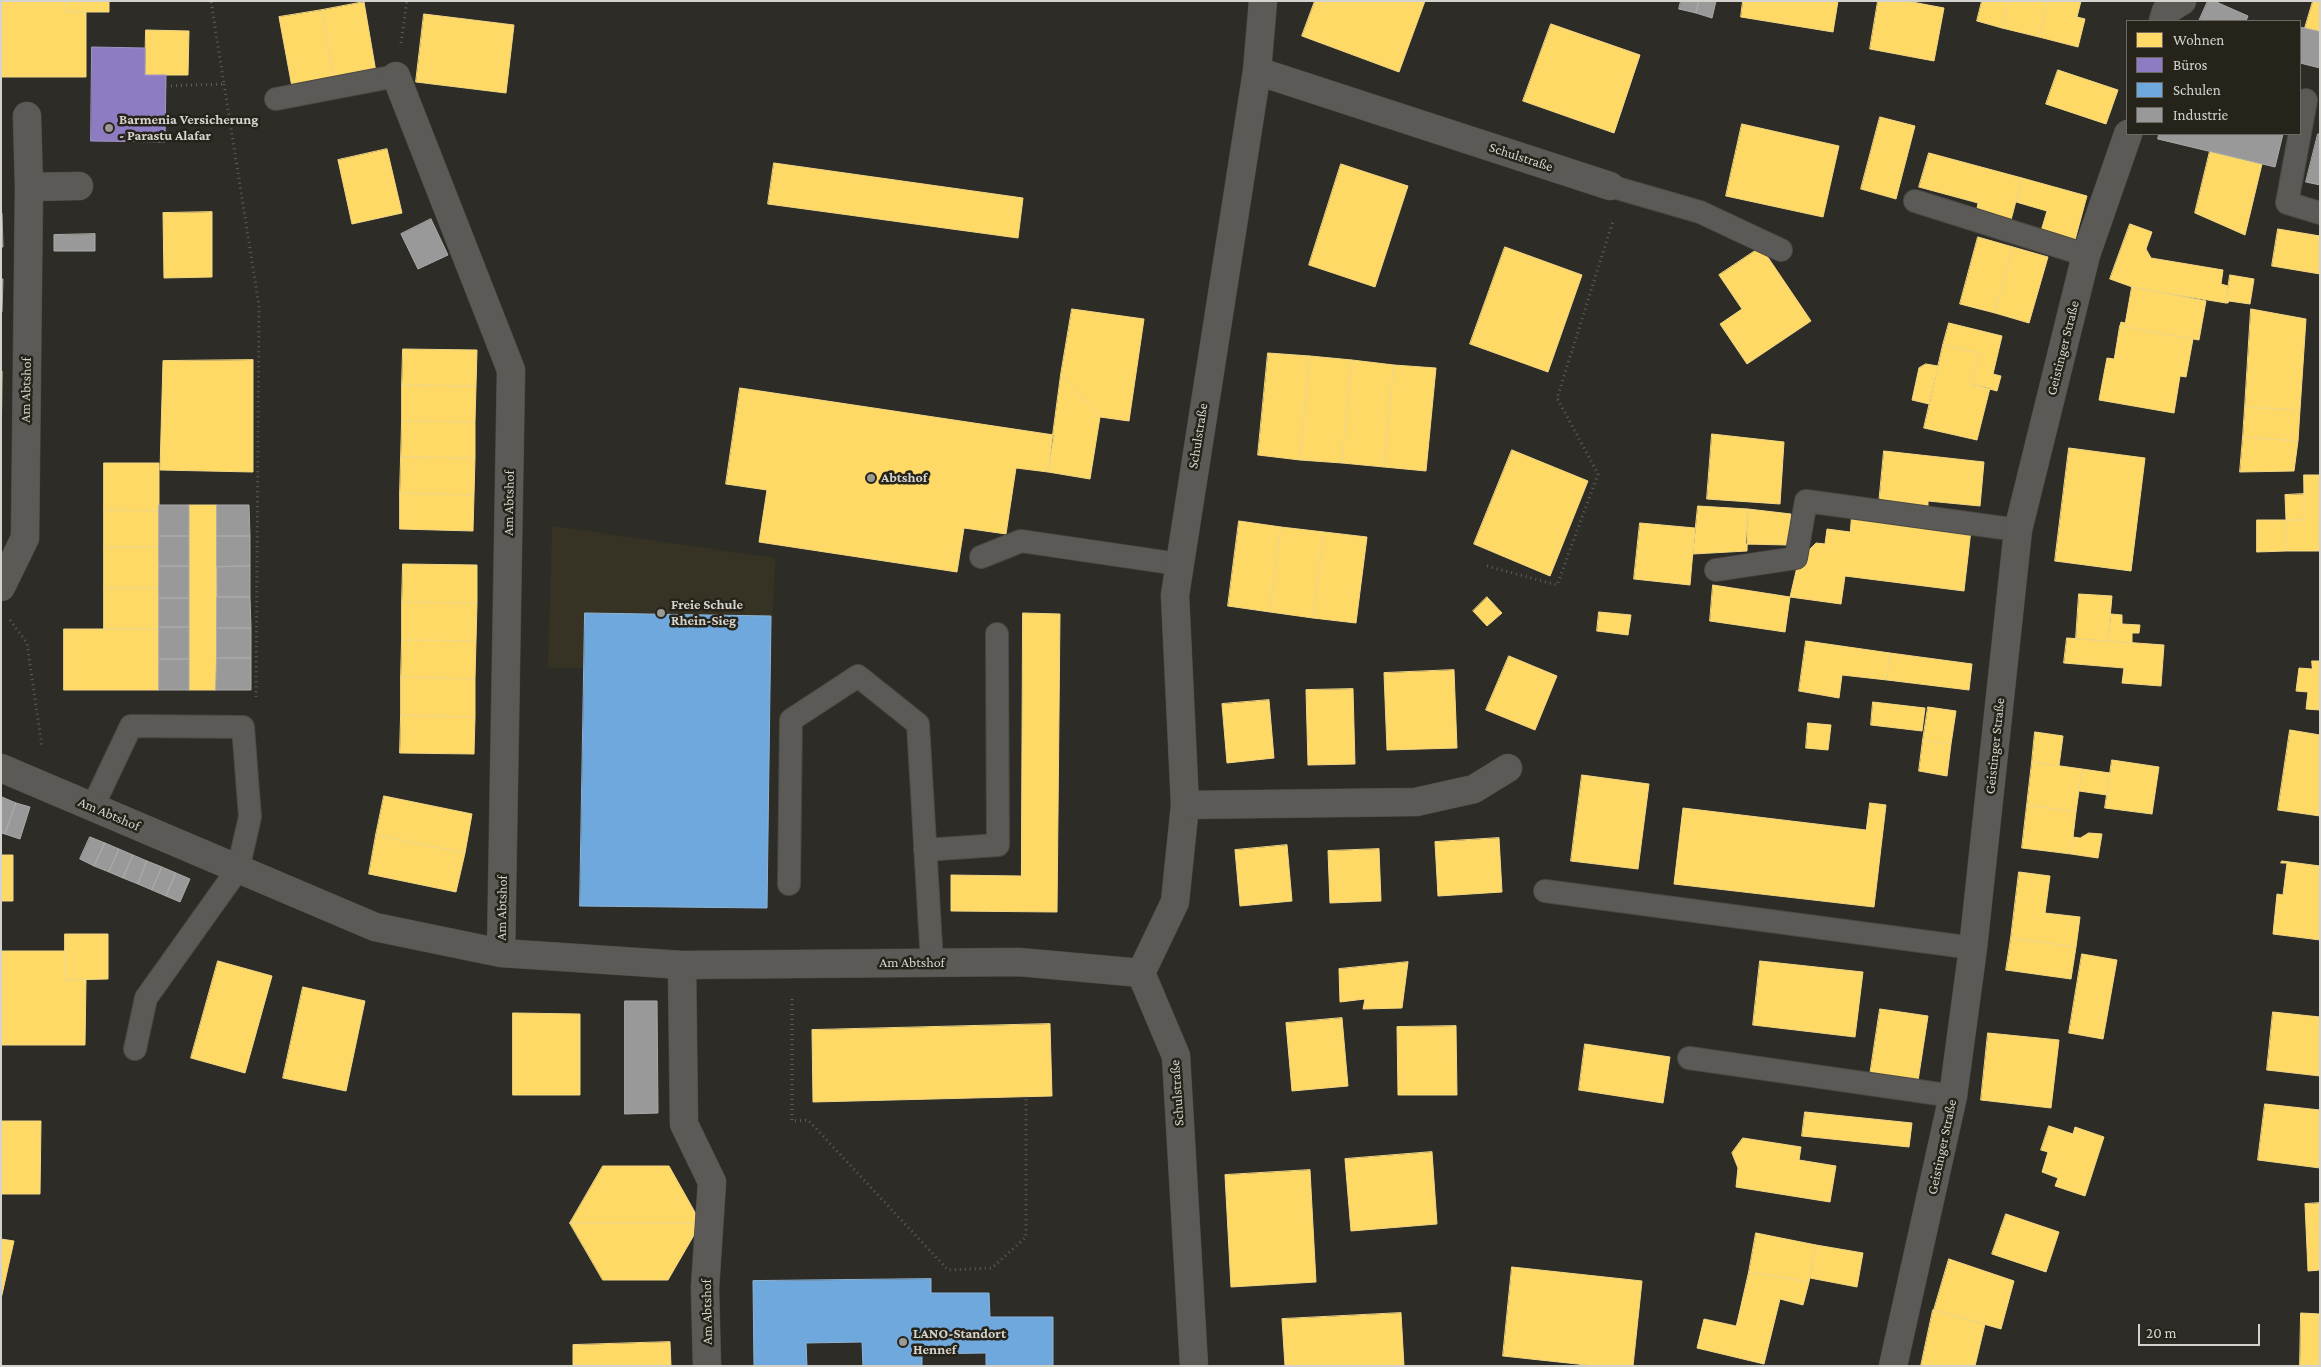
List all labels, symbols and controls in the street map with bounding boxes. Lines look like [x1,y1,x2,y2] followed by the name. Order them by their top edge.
[2126,20,2301,135] legend
[2173,32,2224,48] text: Wohnen
[2173,57,2208,73] text: Büros
[2173,82,2221,98] text: Schulen
[2173,107,2228,123] text: Industrie
[119,112,258,144] place label: Barmenia Versicherung - Parastu Alafar
[103,122,115,134] marker: Barmenia Versicherung - Parastu Alafar
[1487,139,1555,175] street label: Schulstraße
[2043,299,2083,397] street label: Geistinger Straße
[17,357,35,423] street label: Am Abtshof
[1185,402,1211,470] street label: Schulstraße
[500,470,518,536] street label: Am Abtshof
[881,470,927,486] place label: Abtshof
[865,472,877,484] marker: Abtshof
[671,597,743,630] place label: Freie Schule Rhein-Sieg
[655,607,667,619] marker: Freie Schule Rhein-Sieg
[1982,697,2008,795] street label: Geistinger Straße
[76,793,142,835] street label: Am Abtshof
[493,875,511,941] street label: Am Abtshof
[879,955,945,971] street label: Am Abtshof
[1166,1059,1188,1127] street label: Schulstraße
[1924,1098,1960,1196] street label: Geistinger Straße
[698,1279,716,1345] street label: Am Abtshof
[2141,1314,2264,1346] scale bar
[2146,1325,2177,1341] text: 20 m
[913,1326,1006,1358] place label: LANO-Standort Hennef
[897,1336,909,1348] marker: LANO-Standort Hennef

